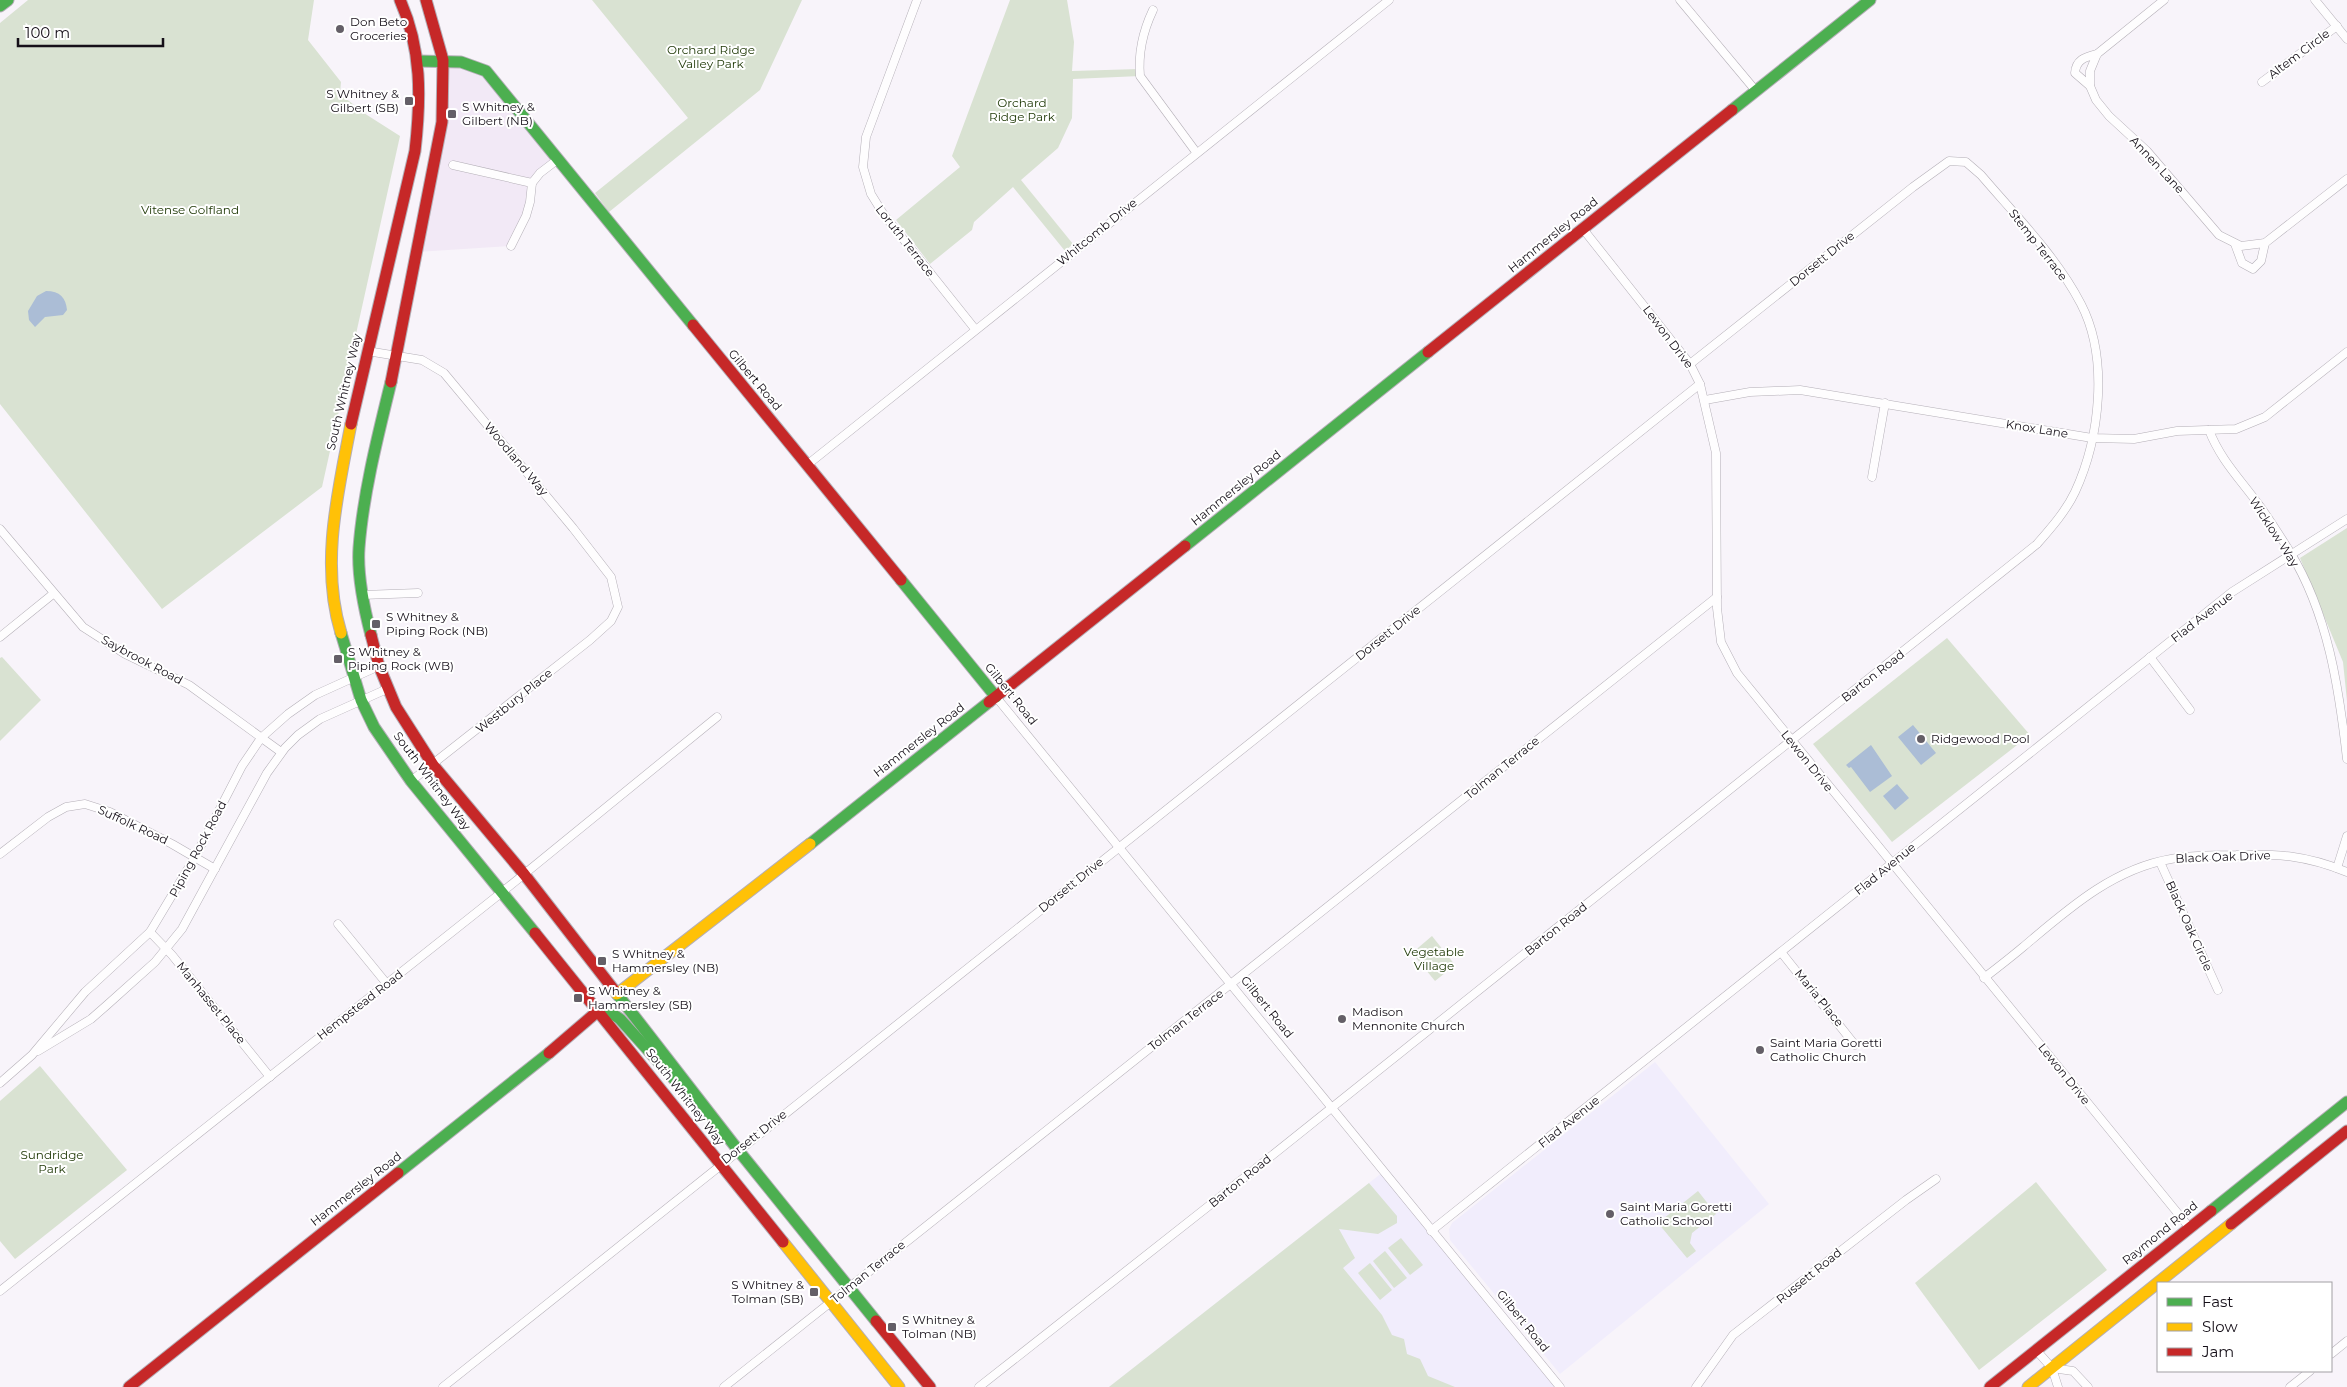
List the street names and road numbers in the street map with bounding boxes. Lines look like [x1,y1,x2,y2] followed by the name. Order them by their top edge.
[2265,26,2332,82] street label: Altem Circle
[2127,133,2188,196] street label: Annen Lane
[1505,194,1601,276] street label: Hammersley Road
[1054,195,1140,268] street label: Whitcomb Drive
[873,202,938,280] street label: Loruth Terrace
[2006,206,2071,284] street label: Stemp Terrace
[1786,228,1857,289] street label: Dorsett Drive
[1640,302,1697,371] street label: Lewon Drive
[323,332,364,452] street label: South Whitney Way
[725,346,785,413] street label: Gilbert Road
[2005,416,2069,441] street label: Knox Lane
[481,419,552,499] street label: Woodland Way
[1188,447,1284,529] street label: Hammersley Road
[2246,494,2303,570] street label: Wicklow Way
[2168,588,2236,645] street label: Flad Avenue
[1352,602,1423,663] street label: Dorsett Drive
[99,632,186,687] street label: Saybrook Road
[1838,646,1907,705] street label: Barton Road
[982,660,1041,728] street label: Gilbert Road
[472,665,555,736] street label: Westbury Place
[870,699,967,780] street label: Hammersley Road
[1778,727,1837,794] street label: Lewon Drive
[391,729,475,833] street label: South Whitney Way
[1461,733,1542,802] street label: Tolman Terrace
[166,798,229,900] street label: Piping Rock Road
[96,802,171,847] street label: Suffolk Road
[1851,839,1918,898] street label: Flad Avenue
[2175,847,2271,866] street label: Black Oak Drive
[1035,854,1106,915] street label: Dorsett Drive
[2163,878,2216,973] street label: Black Oak Circle
[1521,899,1590,958] street label: Barton Road
[174,958,249,1047] street label: Manhasset Place
[314,966,406,1043] street label: Hempstead Road
[1792,966,1847,1029] street label: Maria Place
[1238,973,1297,1041] street label: Gilbert Road
[1145,986,1226,1054] street label: Tolman Terrace
[2035,1040,2094,1107] street label: Lewon Drive
[643,1045,728,1149] street label: South Whitney Way
[1535,1092,1602,1151] street label: Flad Avenue
[718,1106,790,1167] street label: Dorsett Drive
[307,1148,404,1229] street label: Hammersley Road
[1205,1151,1274,1210] street label: Barton Road
[2119,1198,2201,1268] street label: Raymond Road
[827,1237,908,1306] street label: Tolman Terrace
[1773,1245,1844,1307] street label: Russett Road
[1494,1287,1553,1355] street label: Gilbert Road

